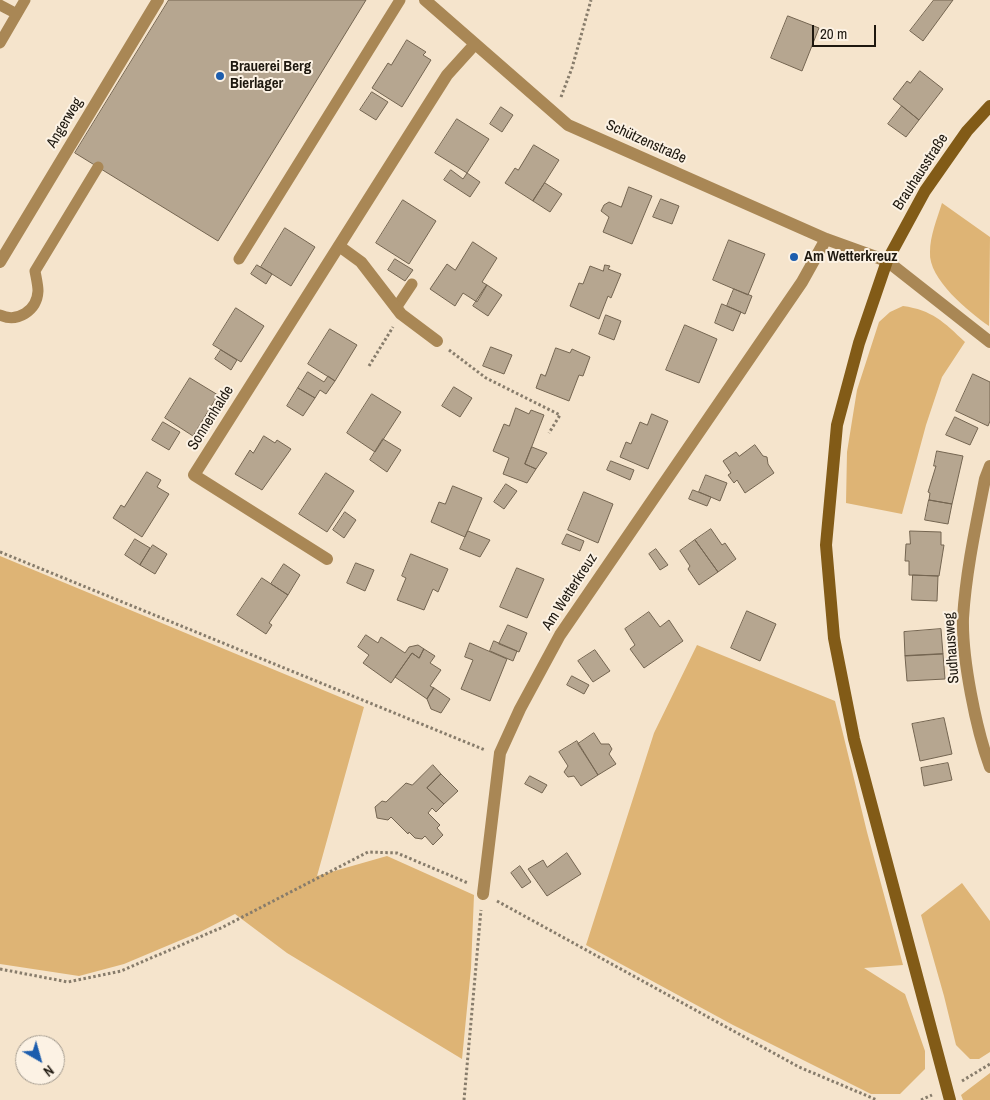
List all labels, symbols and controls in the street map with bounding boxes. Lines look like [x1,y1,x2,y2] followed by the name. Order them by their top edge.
[815,15,879,47] scale bar
[820,23,847,44] text: 20 m
[230,58,311,93] place label: Brauerei Berg Bierlager
[214,70,226,82] marker: Brauerei Berg Bierlager
[43,95,87,151] street label: Angerweg
[603,116,689,168] street label: Schützenstraße
[890,130,952,214] street label: Brauhausstraße
[804,248,897,266] place label: Am Wetterkreuz
[788,251,800,263] marker: Am Wetterkreuz
[184,382,238,454] street label: Sonnenhalde
[538,550,602,634] street label: Am Wetterkreuz
[941,612,963,684] street label: Sudhausweg
[15,1035,65,1085] north arrow
[40,1061,57,1081] text: N

